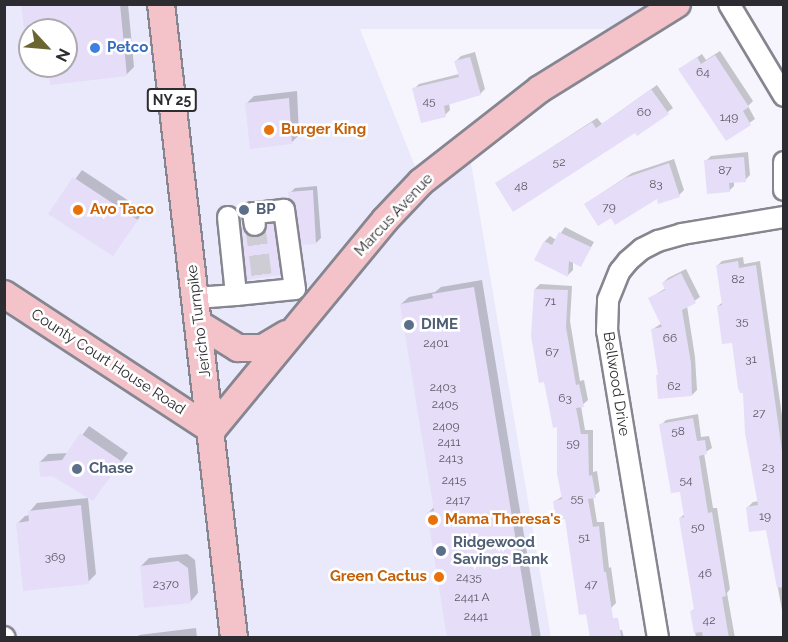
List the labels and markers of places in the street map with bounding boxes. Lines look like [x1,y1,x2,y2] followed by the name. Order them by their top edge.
[107,39,148,57] place label: Petco
[88,41,102,55] marker: Petco
[281,121,366,139] place label: Burger King
[262,123,276,137] marker: Burger King
[90,201,154,219] place label: Avo Taco
[256,201,276,219] place label: BP
[71,203,85,217] marker: Avo Taco
[237,203,251,217] marker: BP
[421,316,458,334] place label: DIME
[402,318,416,332] marker: DIME
[89,460,133,478] place label: Chase
[70,462,84,476] marker: Chase
[445,511,561,529] place label: Mama Theresa's
[426,513,440,527] marker: Mama Theresa's
[453,533,548,568] place label: Ridgewood Savings Bank
[434,544,448,558] marker: Ridgewood Savings Bank
[330,568,427,586] place label: Green Cactus
[432,570,446,584] marker: Green Cactus

